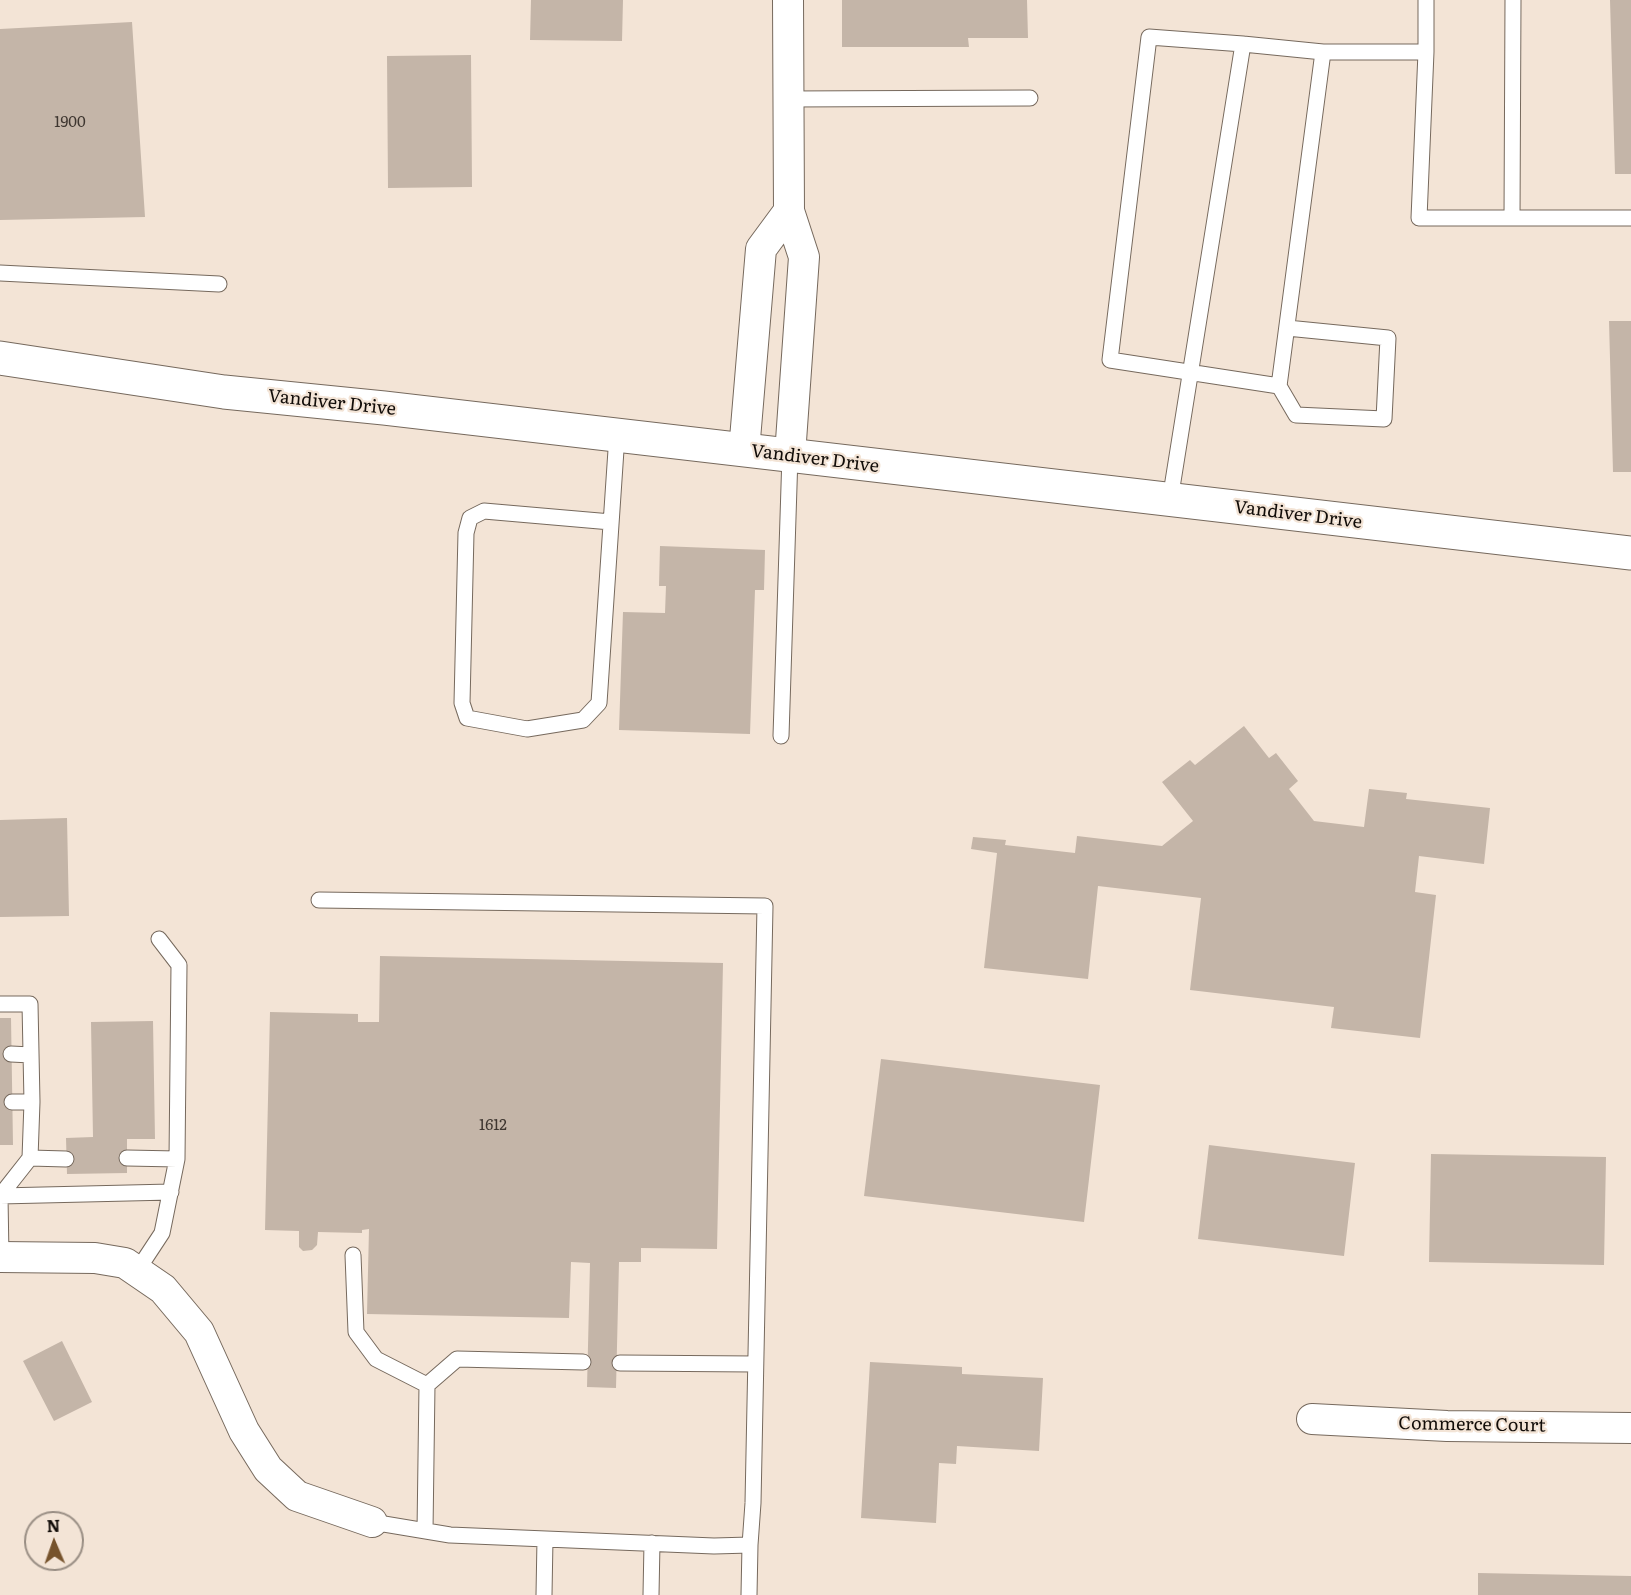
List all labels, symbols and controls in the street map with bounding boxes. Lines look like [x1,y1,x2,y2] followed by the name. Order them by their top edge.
[54,114,86,132] house number: 1900
[267,386,397,420] street label: Vandiver Drive
[750,440,880,478] street label: Vandiver Drive
[1233,496,1363,534] street label: Vandiver Drive
[479,1117,507,1135] house number: 1612
[1398,1413,1546,1437] street label: Commerce Court
[24,1511,84,1571] north arrow
[46,1513,61,1537] text: N

